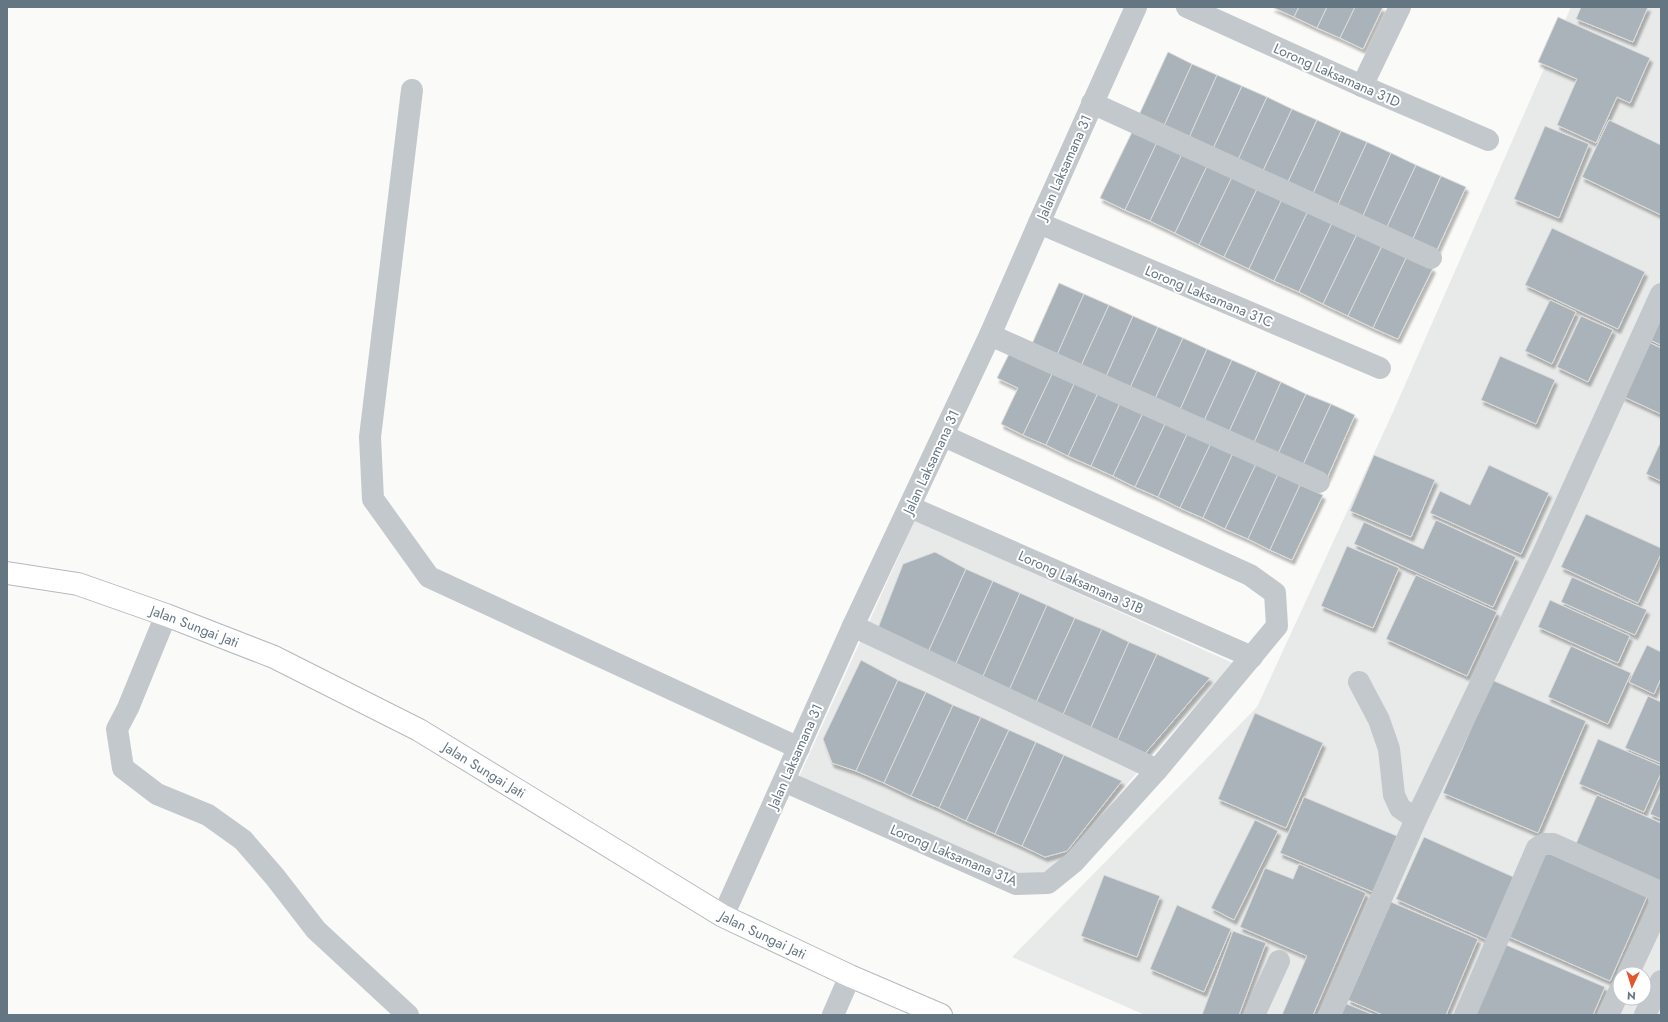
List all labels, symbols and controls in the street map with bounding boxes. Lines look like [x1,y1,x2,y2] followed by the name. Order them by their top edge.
[1270,38,1404,112] street label: Lorong Laksamana 31D
[1031,111,1096,225] street label: Jalan Laksamana 31
[1142,260,1276,332] street label: Lorong Laksamana 31C
[897,407,964,519] street label: Jalan Laksamana 31
[1015,545,1147,619] street label: Lorong Laksamana 31B
[146,600,242,652] street label: Jalan Sungai Jati
[762,700,827,814] street label: Jalan Laksamana 31
[437,736,530,803] street label: Jalan Sungai Jati
[887,819,1021,891] street label: Lorong Laksamana 31A
[714,905,810,964] street label: Jalan Sungai Jati
[1612,966,1652,1006] north arrow
[1626,988,1636,1004] text: N

